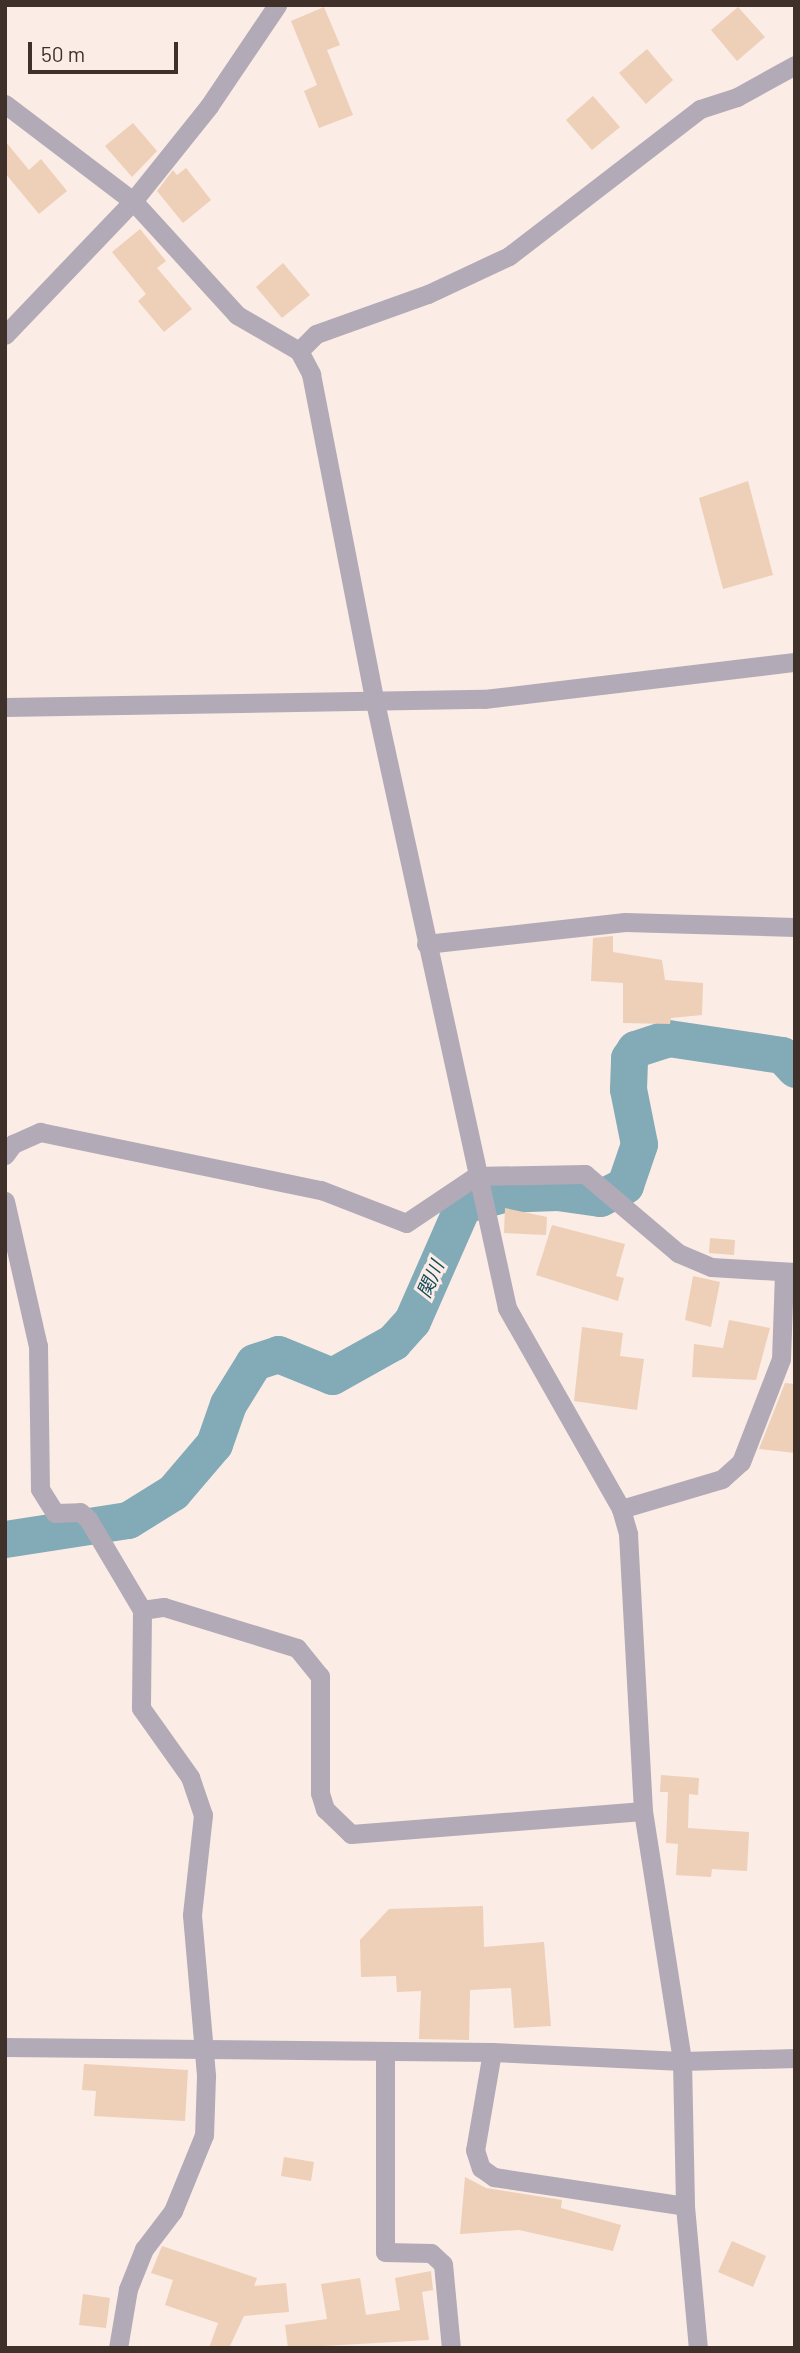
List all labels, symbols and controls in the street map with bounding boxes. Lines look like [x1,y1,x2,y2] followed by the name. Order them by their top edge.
[32,28,182,72] scale bar
[41,41,85,66] text: 50 m
[412,1257,448,1301] water label: 関川

